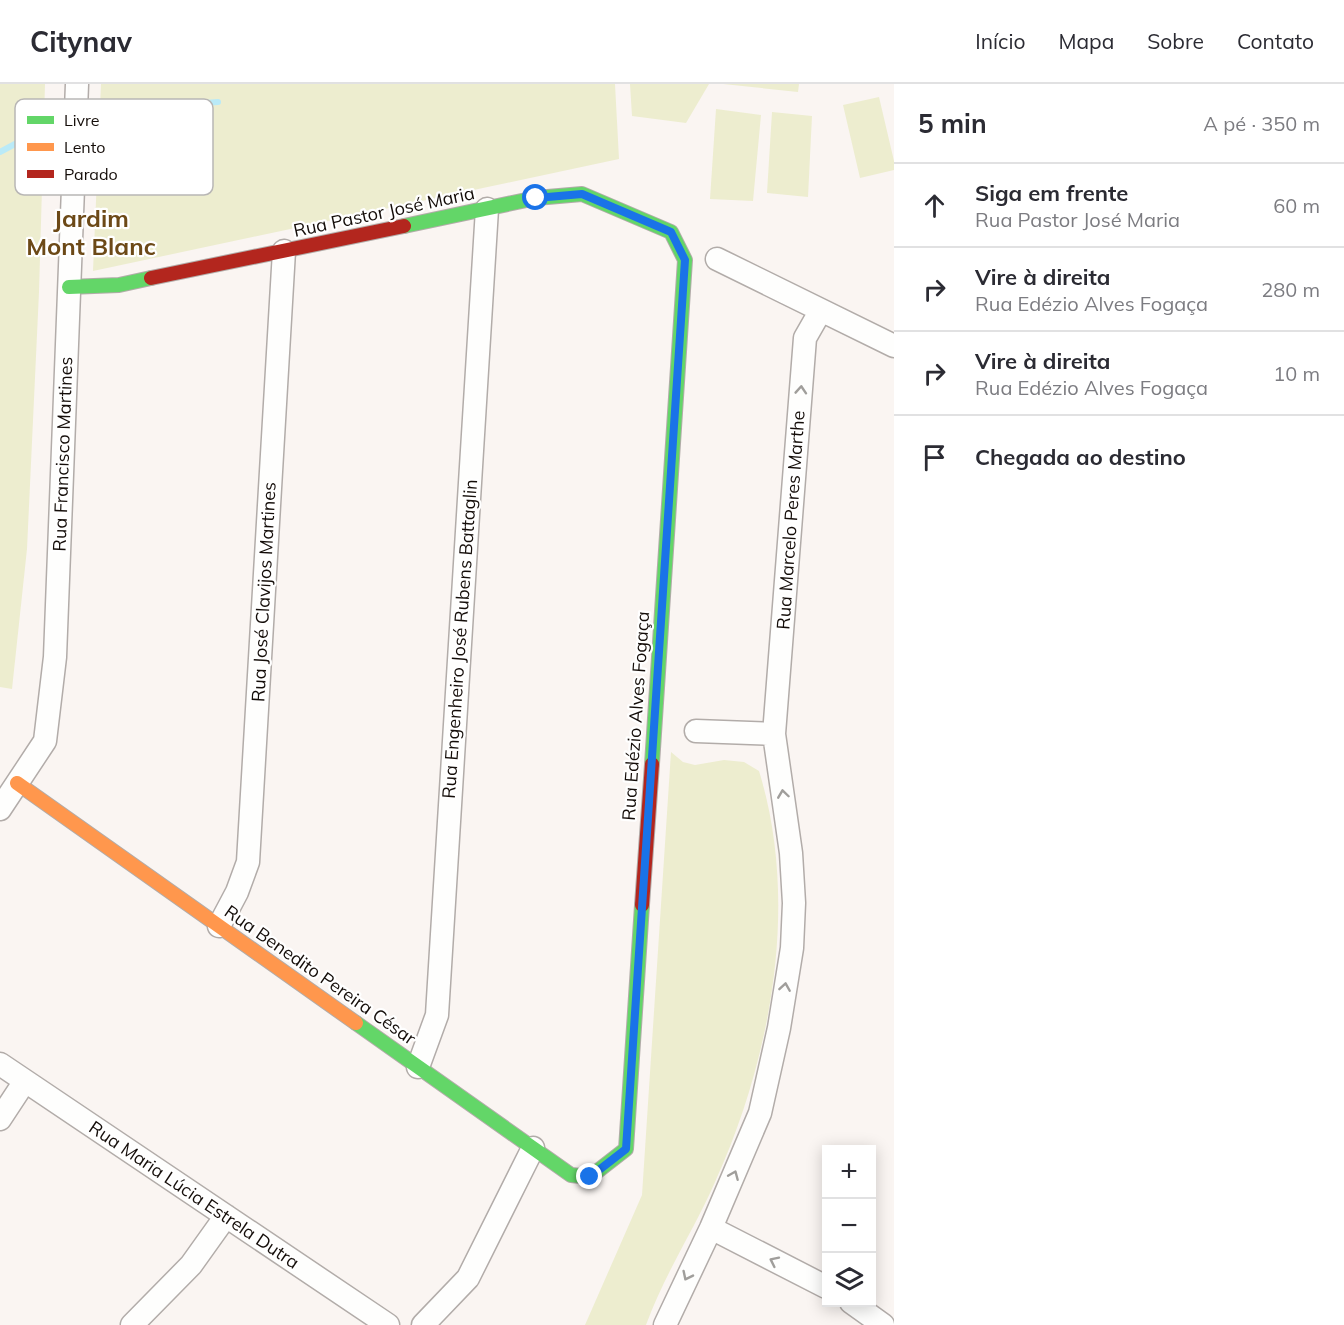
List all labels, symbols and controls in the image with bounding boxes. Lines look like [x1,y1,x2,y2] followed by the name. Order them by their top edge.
[30,24,132,59] text: Citynav
[975,28,1025,54] text: Início
[1058,28,1114,54] text: Mapa
[1147,28,1204,54] text: Sobre
[1237,28,1314,54] text: Contato
[15,99,213,195] legend
[918,107,987,140] text: 5 min
[64,110,99,130] text: Livre
[1203,111,1320,136] text: A pé · 350 m
[64,137,105,157] text: Lento
[64,164,118,184] text: Parado
[975,179,1128,207] text: Siga em frente
[291,181,477,242] street label: Rua Pastor José Maria
[522,184,548,210] route start
[918,189,951,222] icon: ahead
[1273,193,1320,218] text: 60 m
[26,203,156,261] district label: Jardim Mont Blanc
[975,207,1180,232] text: Rua Pastor José Maria
[975,263,1110,291] text: Vire à direita
[918,273,951,306] icon: right
[1261,277,1320,302] text: 280 m
[975,291,1208,316] text: Rua Edézio Alves Fogaça
[975,347,1110,375] text: Vire à direita
[48,356,77,552] street label: Rua Francisco Martines
[918,357,951,390] icon: right
[1273,361,1320,386] text: 10 m
[975,375,1208,400] text: Rua Edézio Alves Fogaça
[794,386,807,395] one-way arrow
[771,410,810,630] street label: Rua Marcelo Peres Marthe
[918,441,951,474] icon: arrive
[975,443,1186,471] text: Chegada ao destino
[437,479,482,799] street label: Rua Engenheiro José Rubens Battaglin
[246,481,281,703] street label: Rua José Clavijos Martines
[617,611,654,821] street label: Rua Edézio Alves Fogaça
[777,789,789,798] one-way arrow
[220,900,421,1050] street label: Rua Benedito Pereira César
[779,983,791,992] one-way arrow
[85,1116,304,1274] street label: Rua Maria Lúcia Estrela Dutra
[822,1145,876,1307] map controls
[822,1145,876,1199] button: +
[576,1163,602,1189] route end
[727,1170,739,1181] one-way arrow
[822,1199,876,1253] button: −
[822,1253,876,1307] button: layers
[769,1257,780,1269] one-way arrow
[683,1270,695,1281] one-way arrow

